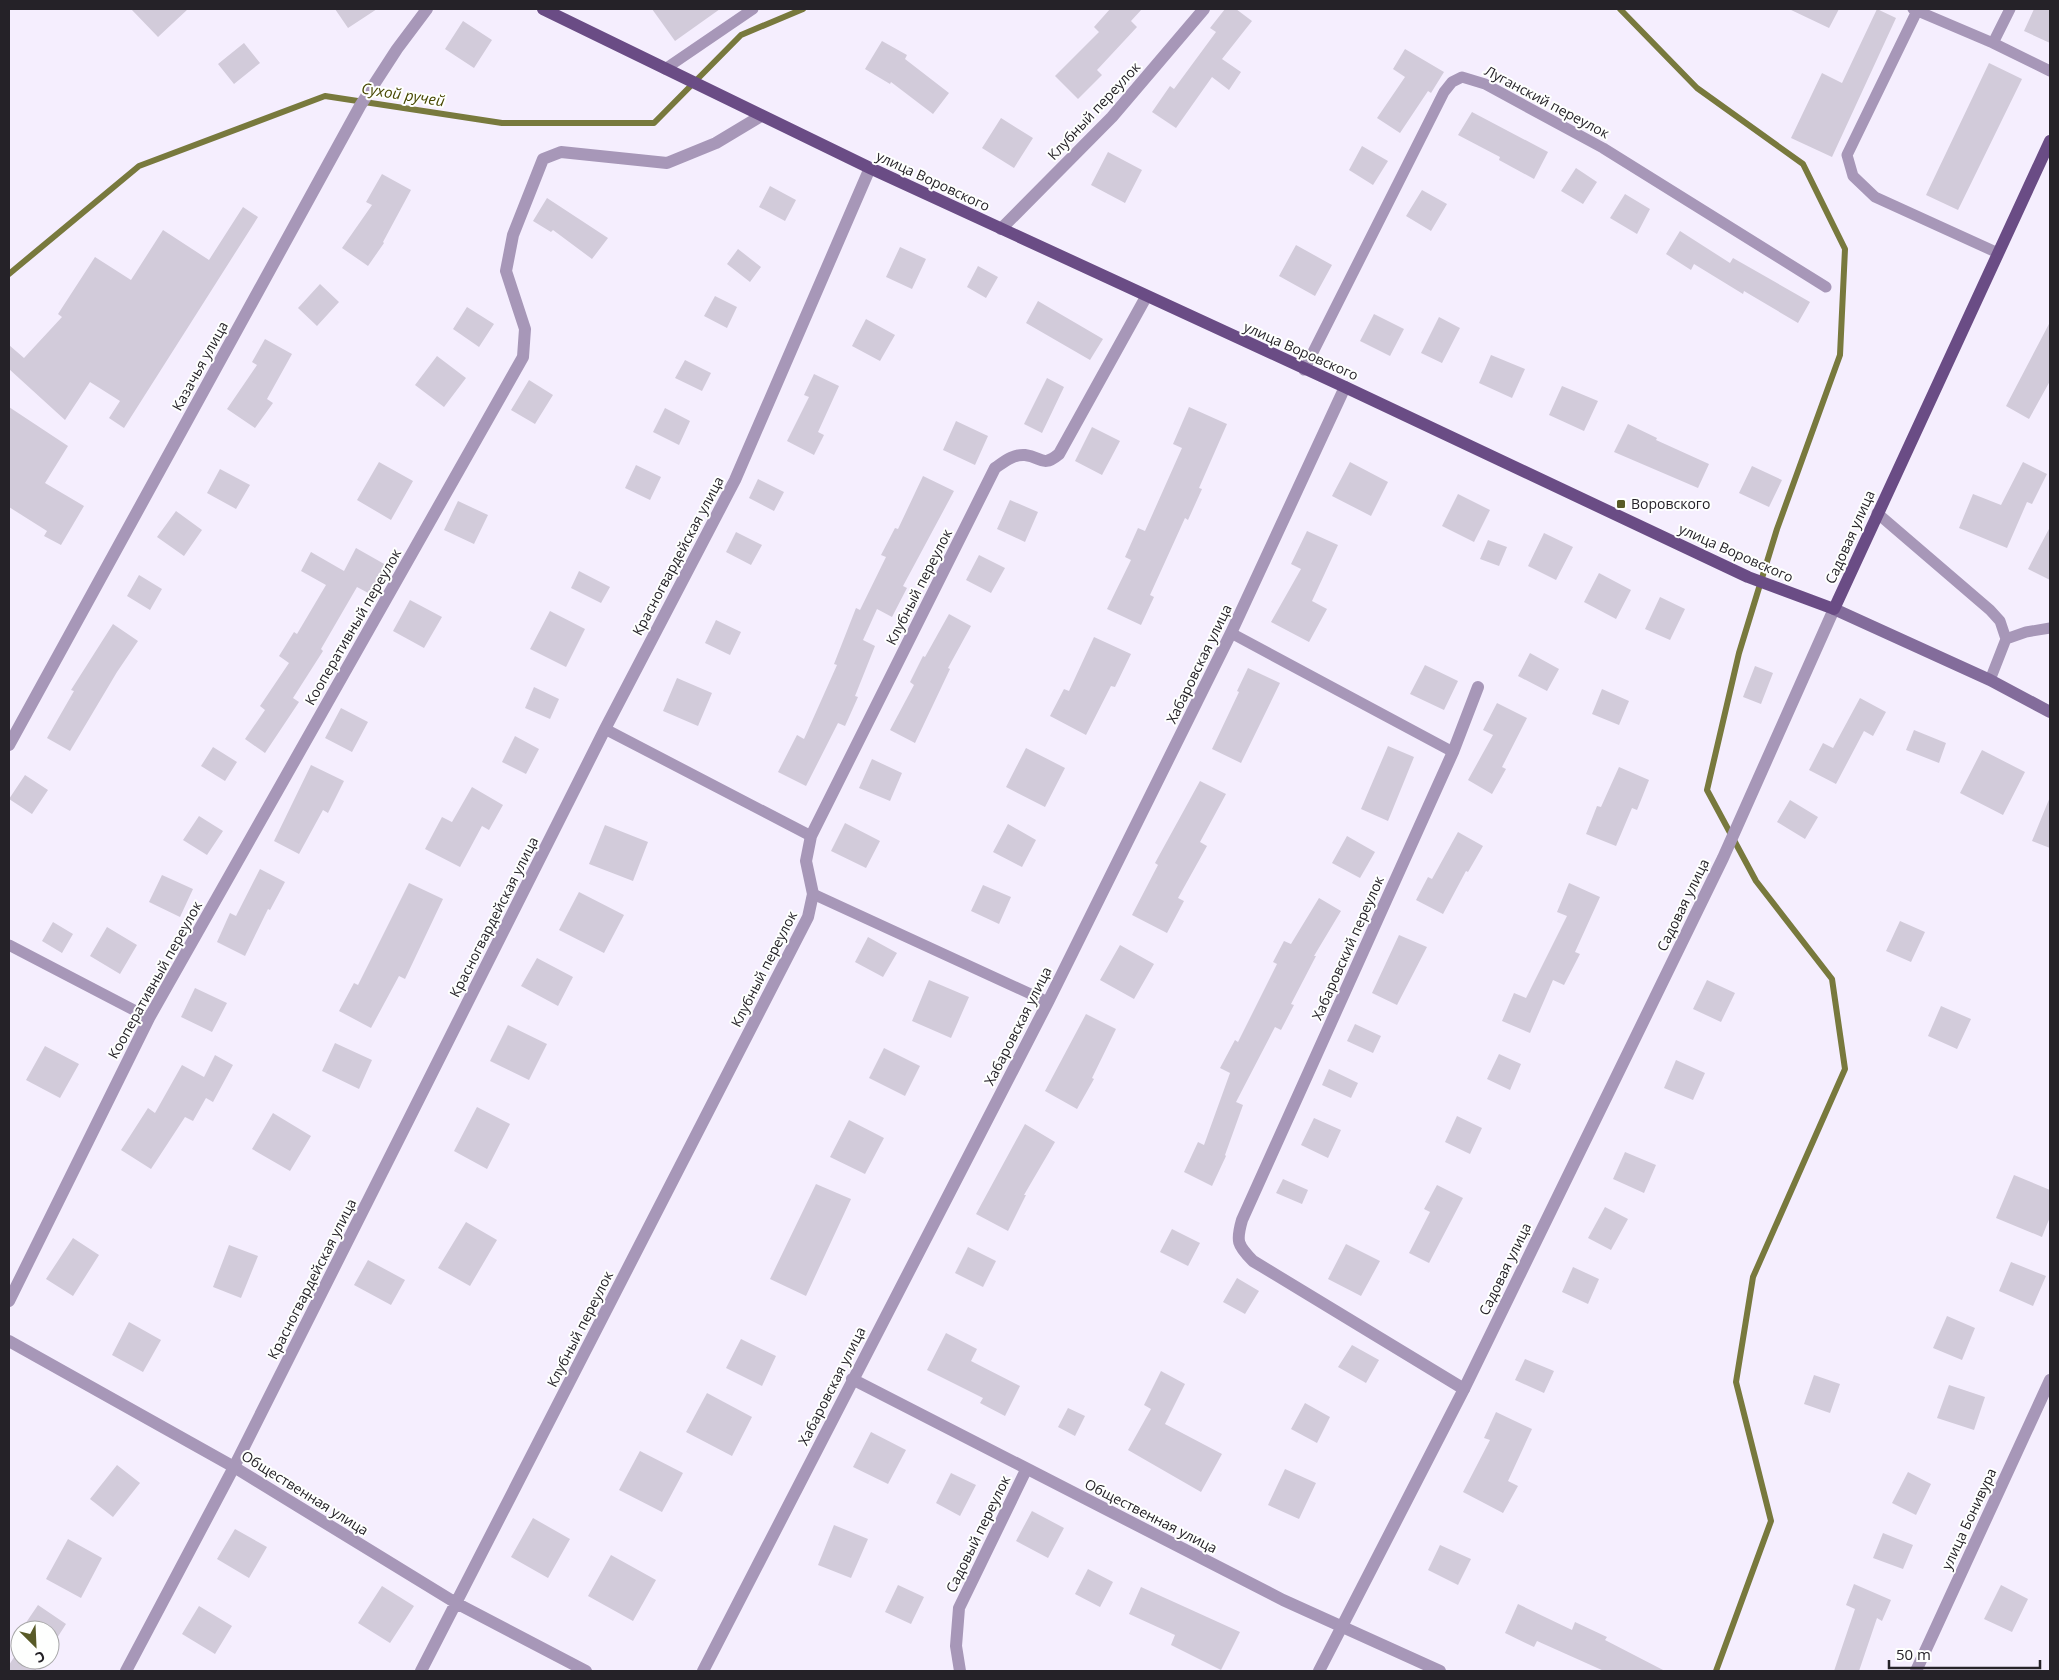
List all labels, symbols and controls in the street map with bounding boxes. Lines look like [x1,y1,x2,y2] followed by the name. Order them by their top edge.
[1043,57,1145,164] street label: Клубный переулок
[1482,61,1614,143] street label: Луганский переулок
[360,78,447,111] water label: Сухой ручей
[873,146,993,215] street label: улица Воровского
[1241,317,1361,384] street label: улица Воровского
[167,318,232,414] street label: Казачья улица
[627,473,728,639] street label: Красногвардейская улица
[1820,487,1879,587] street label: Садовая улица
[1631,494,1710,513] place label: Воровского
[1615,498,1627,510] marker: Воровского
[1676,519,1796,586] street label: улица Воровского
[881,525,956,648] street label: Клубный переулок
[300,544,406,708] street label: Кооперативный переулок
[1161,601,1236,727] street label: Хабаровская улица
[445,833,542,1000] street label: Красногвардейская улица
[1652,855,1713,954] street label: Садовая улица
[1307,872,1388,1023] street label: Хабаровский переулок
[103,897,206,1062] street label: Кооперативный переулок
[726,907,801,1030] street label: Клубный переулок
[979,963,1056,1088] street label: Хабаровская улица
[263,1195,360,1362] street label: Красногвардейская улица
[1474,1219,1535,1318] street label: Садовая улица
[542,1267,617,1390] street label: Клубный переулок
[793,1323,870,1448] street label: Хабаровская улица
[238,1446,372,1539] street label: Общественная улица
[1937,1465,2000,1573] street label: улица Бонивура
[941,1471,1014,1595] street label: Садовый переулок
[1082,1474,1221,1557] street label: Общественная улица
[10,1620,60,1670] north arrow
[1889,1638,2040,1670] scale bar
[1896,1644,1931,1664] text: 50 m
[32,1647,48,1668] text: С

